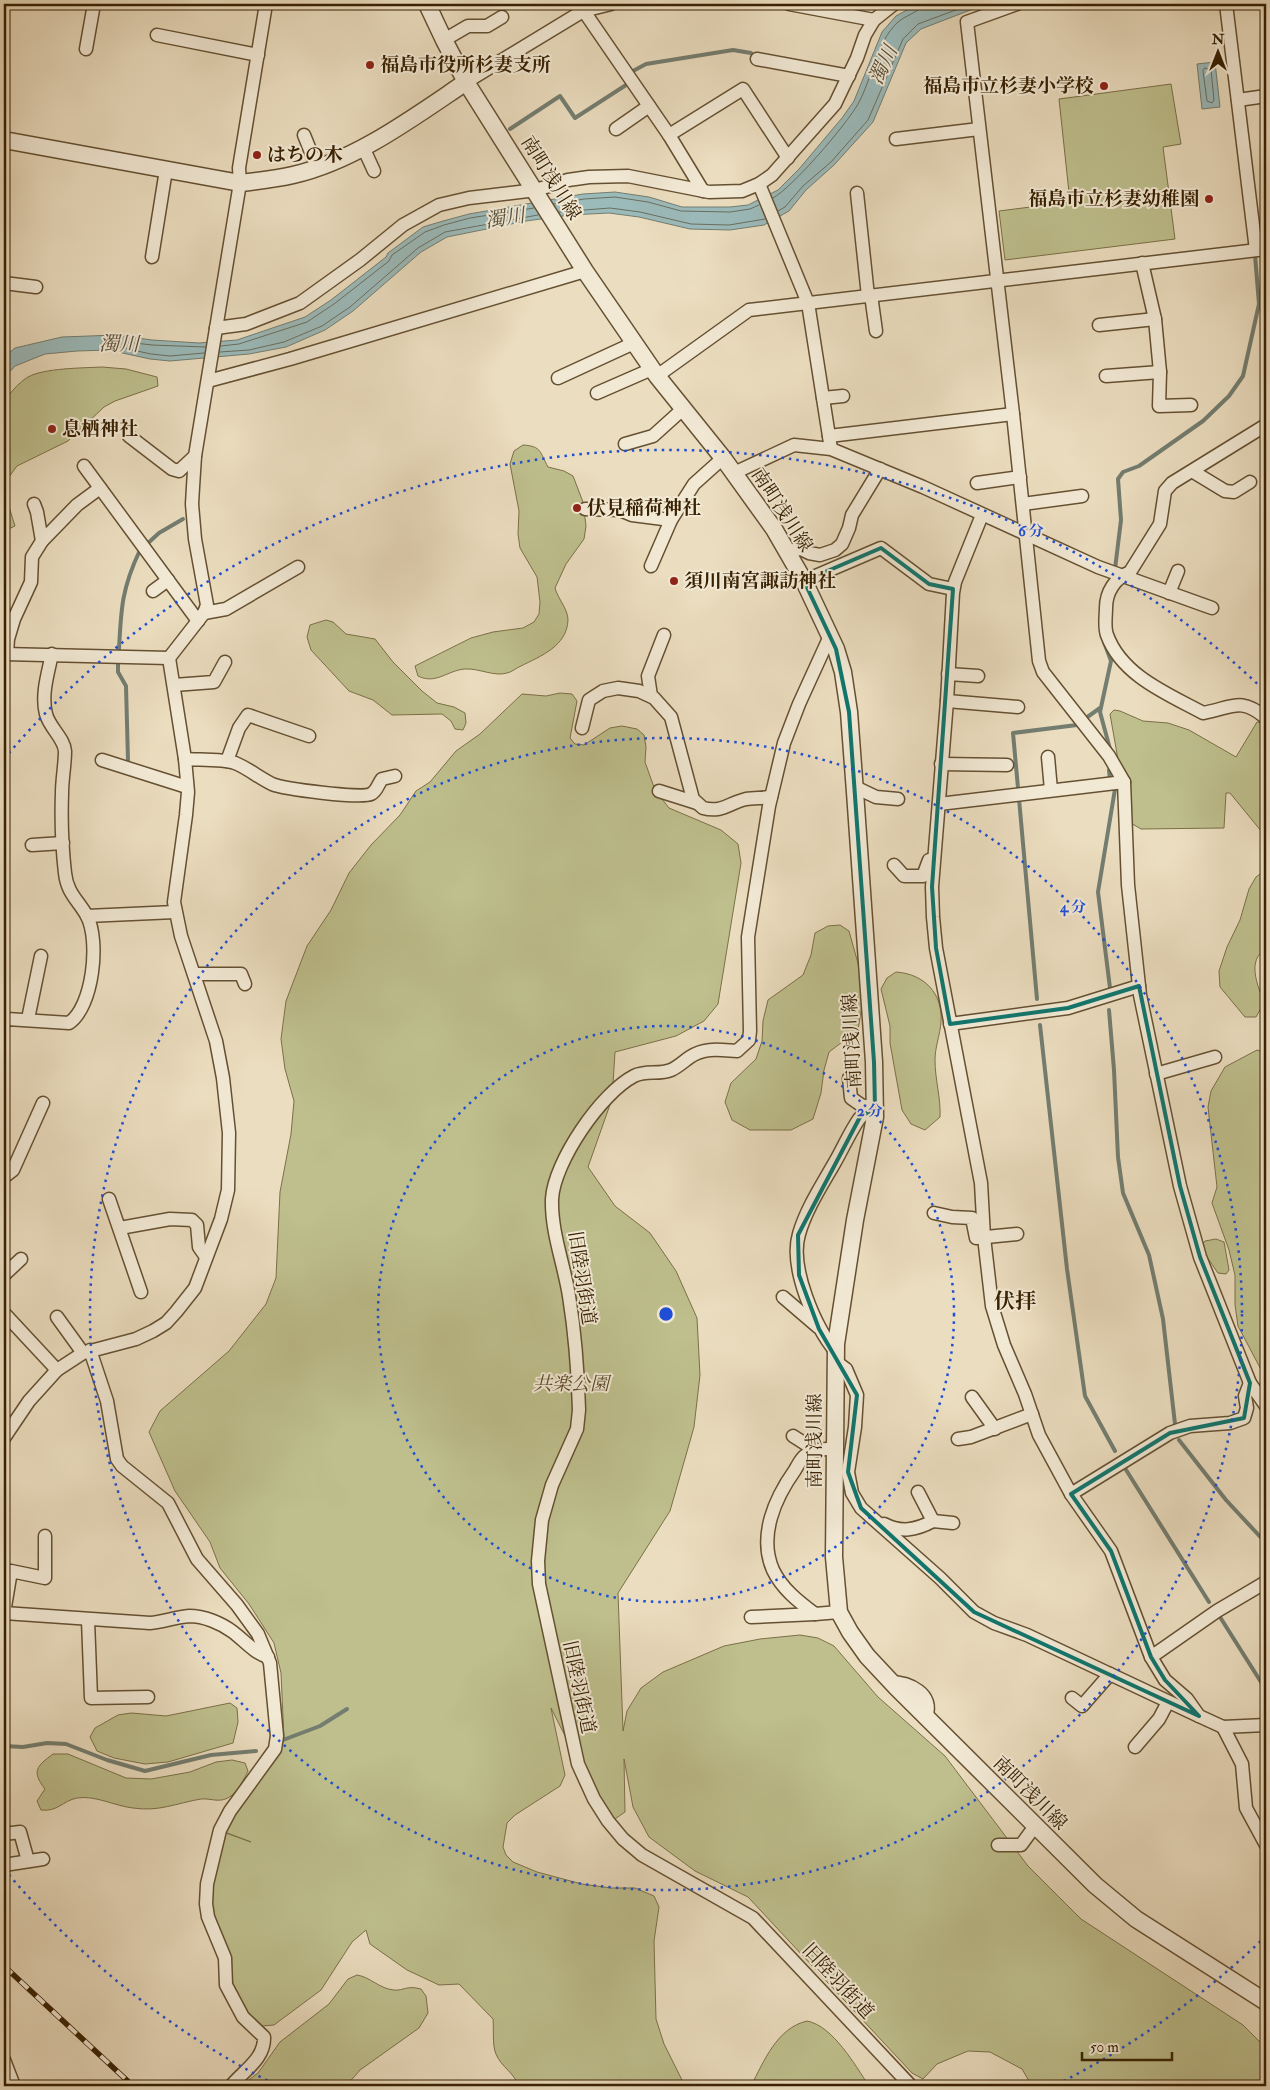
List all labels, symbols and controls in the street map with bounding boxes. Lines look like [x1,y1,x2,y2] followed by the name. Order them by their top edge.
[1192,28,1242,78] north arrow
[1211,31,1225,48] text: N
[863,40,904,88] water label: 濁川
[380,53,551,77] place label: 福島市役所杉妻支所
[364,59,376,71] marker: 福島市役所杉妻支所
[923,74,1094,98] place label: 福島市立杉妻小学校
[1098,80,1110,92] marker: 福島市立杉妻小学校
[516,131,586,225] street label: 南町浅川線
[267,143,343,167] place label: はちの木
[251,149,263,161] marker: はちの木
[1028,187,1199,211] place label: 福島市立杉妻幼稚園
[1203,193,1215,205] marker: 福島市立杉妻幼稚園
[483,202,529,233] water label: 濁川
[99,331,141,357] water label: 濁川
[62,417,138,441] place label: 息栖神社
[46,423,58,435] marker: 息栖神社
[746,464,818,556] street label: 南町浅川線
[587,496,701,520] place label: 伏見稲荷神社
[571,502,583,514] marker: 伏見稲荷神社
[1018,522,1044,541] text: 6 分
[684,569,836,593] place label: 須川南宮諏訪神社
[668,575,680,587] marker: 須川南宮諏訪神社
[1059,898,1086,917] text: 4 分
[838,993,866,1089] street label: 南町浅川線
[857,1102,883,1121] text: 2 分
[563,1229,601,1327] street label: 旧陸羽街道
[994,1288,1036,1315] district label: 伏拝
[657,1305,675,1323] centre of rings
[533,1372,612,1396] park label: 共楽公園
[803,1393,827,1489] street label: 南町浅川線
[557,1638,601,1736] street label: 旧陸羽街道
[988,1751,1072,1835] street label: 南町浅川線
[797,1938,879,2024] street label: 旧陸羽街道
[1082,2030,1172,2062] scale bar
[1090,2038,1119,2057] text: 50 m

